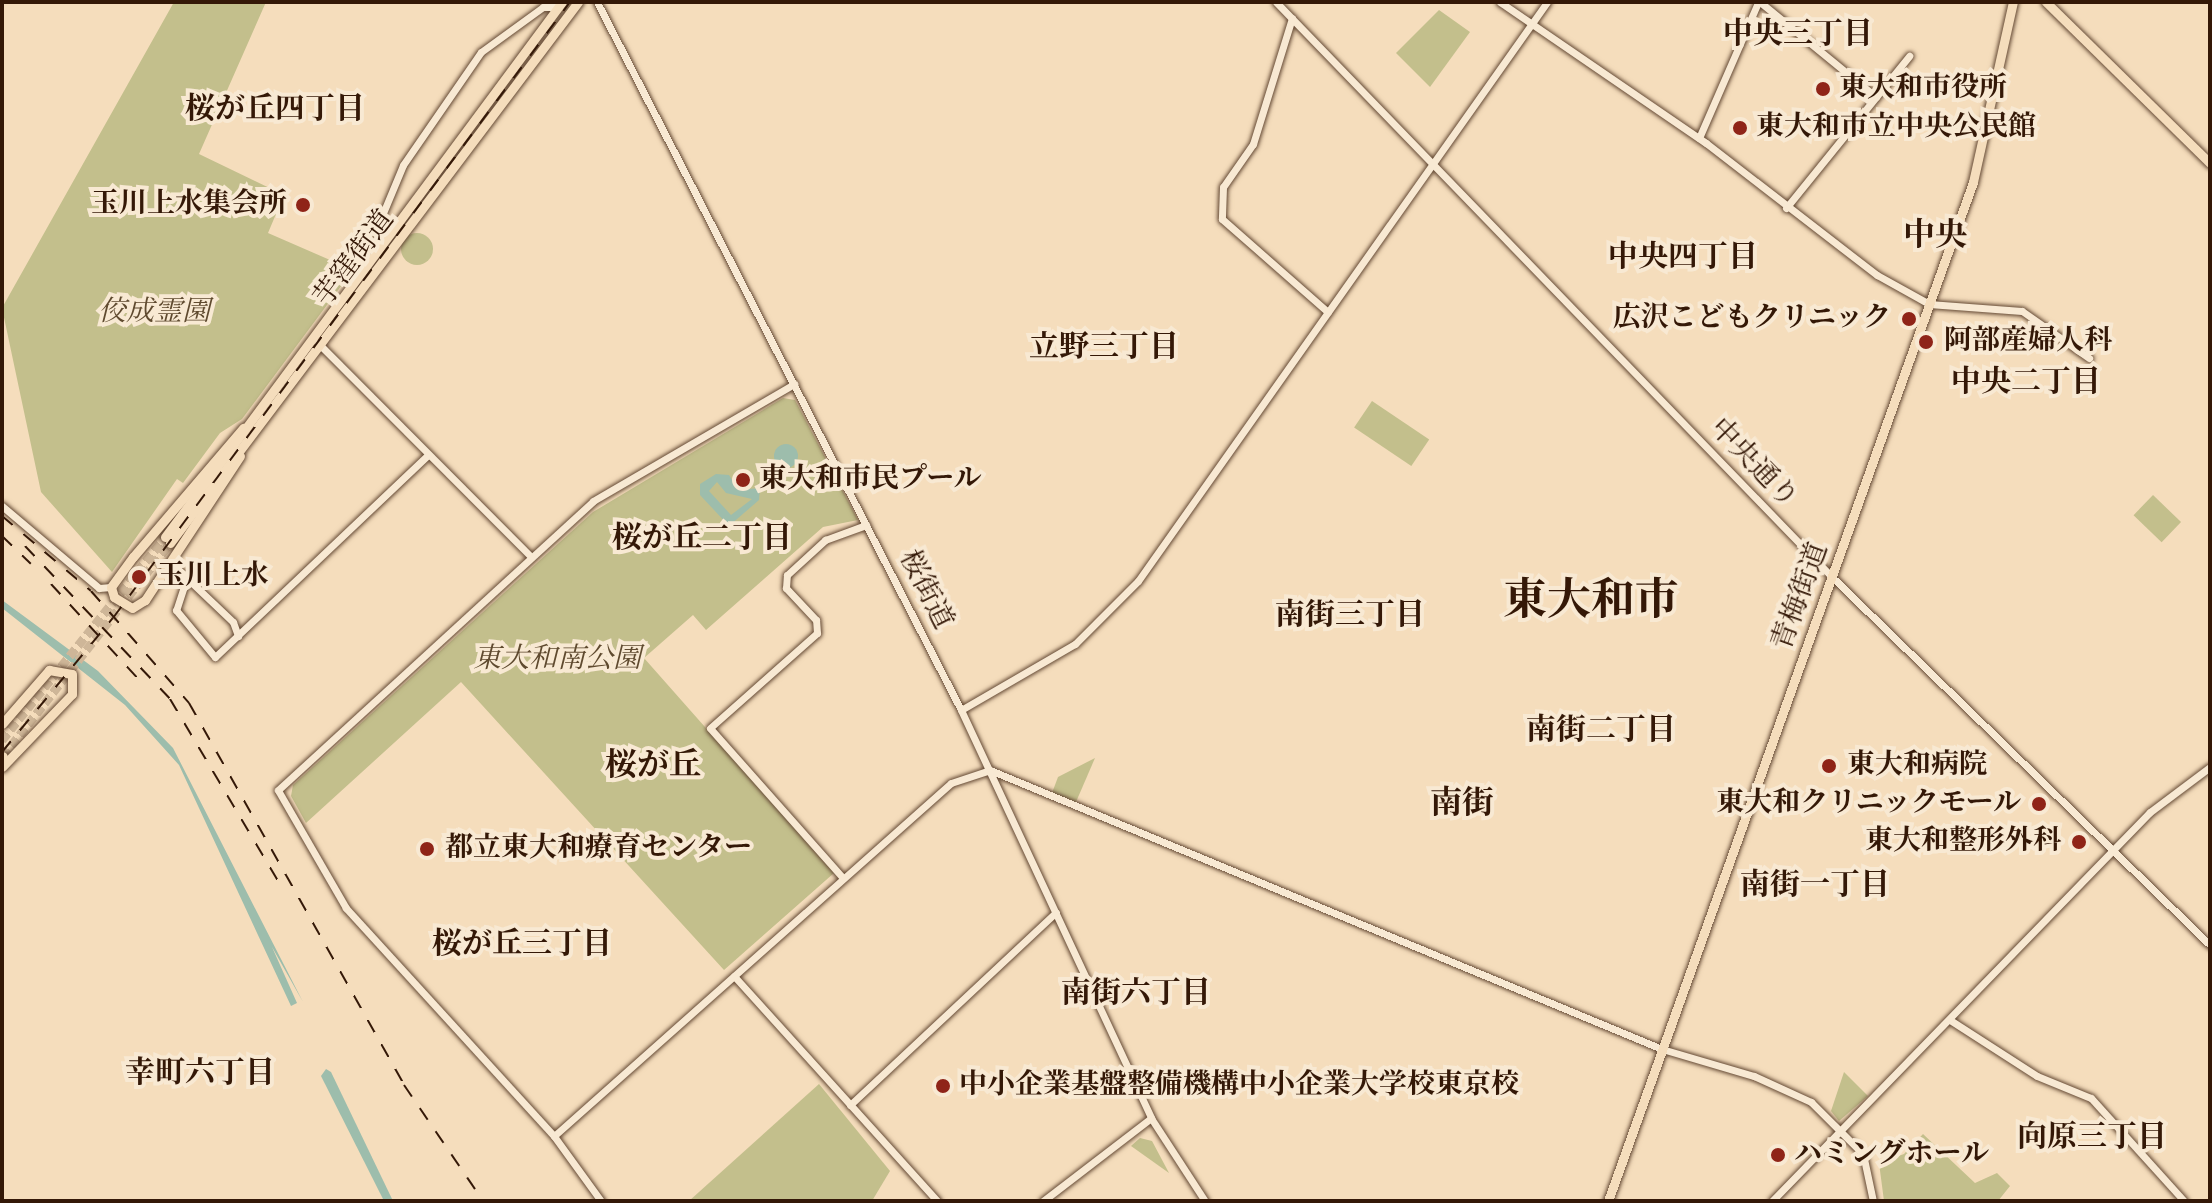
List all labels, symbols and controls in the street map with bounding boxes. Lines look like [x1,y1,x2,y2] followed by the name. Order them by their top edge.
[1723,17,1873,53] district label: 中央三丁目
[1839,72,2007,106] place label: 東大和市役所
[1814,80,1832,98] marker: 東大和市役所
[185,92,365,128] district label: 桜が丘四丁目
[1756,111,2036,145] place label: 東大和市立中央公民館
[1731,119,1749,137] marker: 東大和市立中央公民館
[91,188,287,222] place label: 玉川上水集会所
[294,196,312,214] marker: 玉川上水集会所
[308,204,402,314] street label: 芋窪街道
[1903,218,1967,256] district label: 中央
[1608,240,1758,276] district label: 中央四丁目
[98,296,210,330] park label: 佼成霊園
[1611,302,1891,336] place label: 広沢こどもクリニック
[1898,308,1920,330] marker: 広沢こどもクリニック
[1944,325,2112,359] place label: 阿部産婦人科
[1029,330,1179,366] district label: 立野三丁目
[1915,331,1937,353] marker: 阿部産婦人科
[1951,365,2101,401] district label: 中央二丁目
[1702,412,1804,516] street label: 中央通り
[759,463,982,497] place label: 東大和市民プール
[734,471,752,489] marker: 東大和市民プール
[612,521,792,557] district label: 桜が丘二丁目
[1766,539,1836,655] street label: 青梅街道
[891,545,959,635] street label: 桜街道
[157,560,269,594] place label: 玉川上水
[128,566,150,588] marker: 玉川上水
[1503,576,1679,628] district label: 東大和市
[1275,598,1425,634] district label: 南街三丁目
[473,643,641,677] park label: 東大和南公園
[1526,713,1676,749] district label: 南街二丁目
[605,748,701,786] district label: 桜が丘
[1847,749,1987,783] place label: 東大和病院
[1818,755,1840,777] marker: 東大和病院
[1430,786,1494,824] district label: 南街
[1714,787,2021,821] place label: 東大和クリニックモール
[2028,793,2050,815] marker: 東大和クリニックモール
[1865,825,2061,859] place label: 東大和整形外科
[2068,831,2090,853] marker: 東大和整形外科
[445,832,753,866] place label: 都立東大和療育センター
[416,838,438,860] marker: 都立東大和療育センター
[1740,868,1890,904] district label: 南街一丁目
[432,927,612,963] district label: 桜が丘三丁目
[1061,976,1211,1012] district label: 南街六丁目
[125,1056,275,1092] district label: 幸町六丁目
[959,1069,1519,1103] place label: 中小企業基盤整備機構中小企業大学校東京校
[934,1077,952,1095] marker: 中小企業基盤整備機構中小企業大学校東京校
[2017,1120,2167,1156] district label: 向原三丁目
[1794,1138,1990,1172] place label: ハミングホール
[1769,1146,1787,1164] marker: ハミングホール

